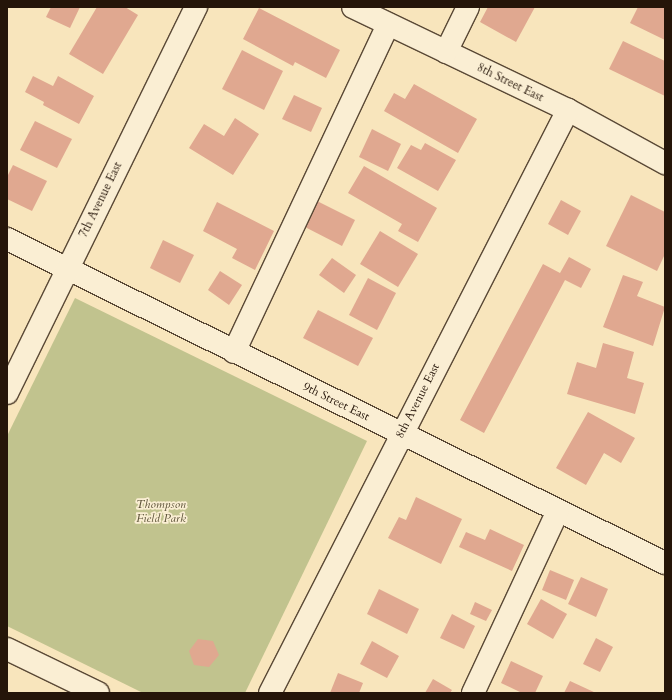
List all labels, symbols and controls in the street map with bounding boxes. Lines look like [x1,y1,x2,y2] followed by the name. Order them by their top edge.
[474,61,546,105] street label: 8th Street East
[76,160,126,240] street label: 7th Avenue East
[393,361,443,441] street label: 8th Avenue East
[300,380,372,424] street label: 9th Street East
[136,498,186,526] park label: Thompson Field Park

